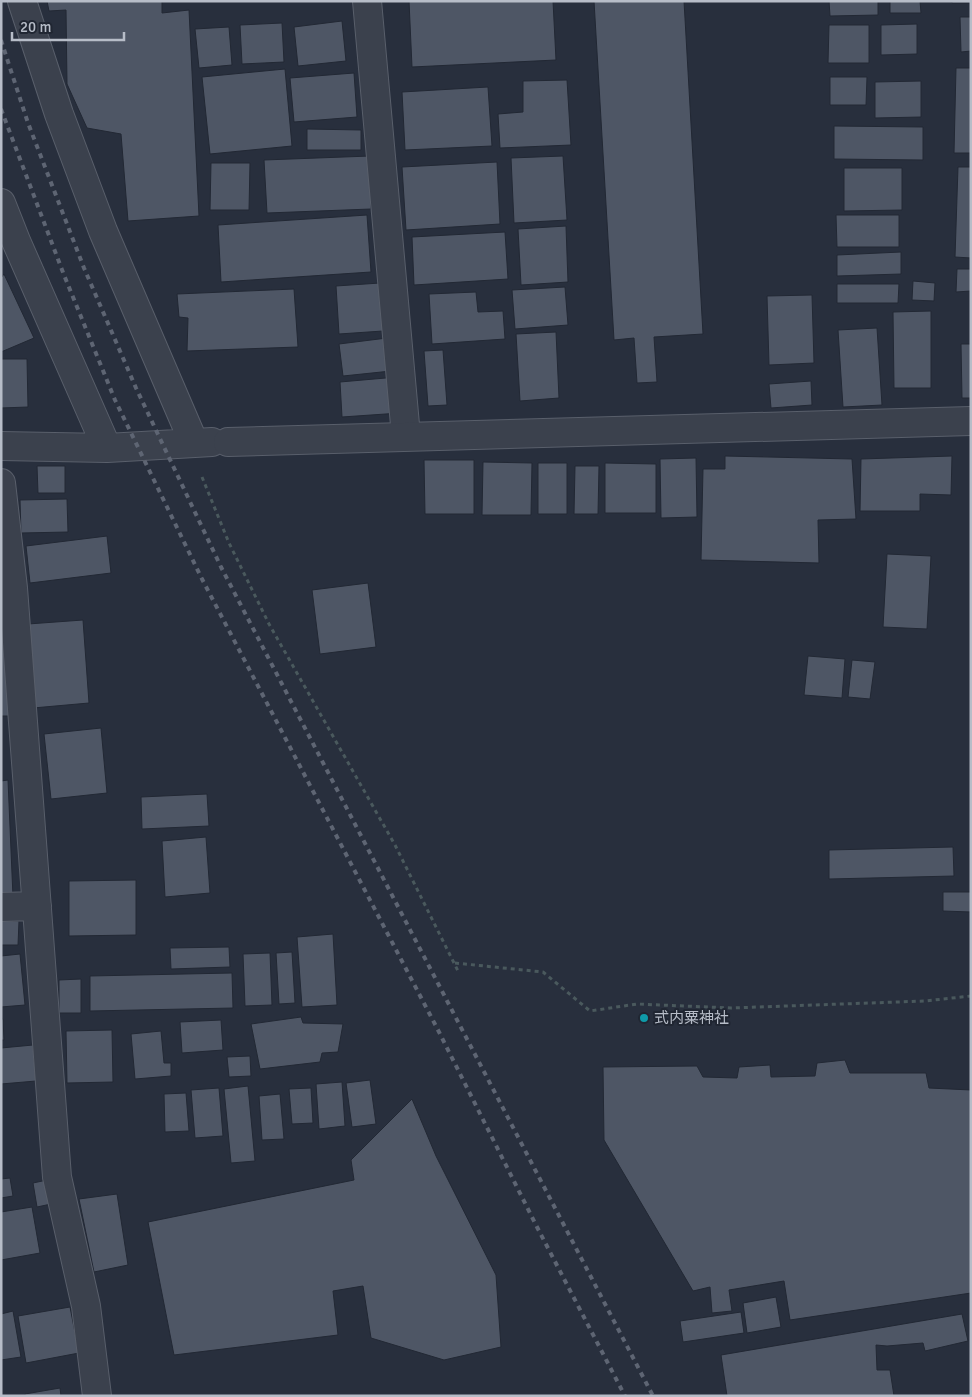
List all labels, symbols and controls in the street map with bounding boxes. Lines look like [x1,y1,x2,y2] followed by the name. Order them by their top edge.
[12,10,125,42] scale bar
[20,18,51,36] text: 20 m
[654,1009,729,1027] place label: 式内粟神社
[638,1012,650,1024] marker: 式内粟神社

